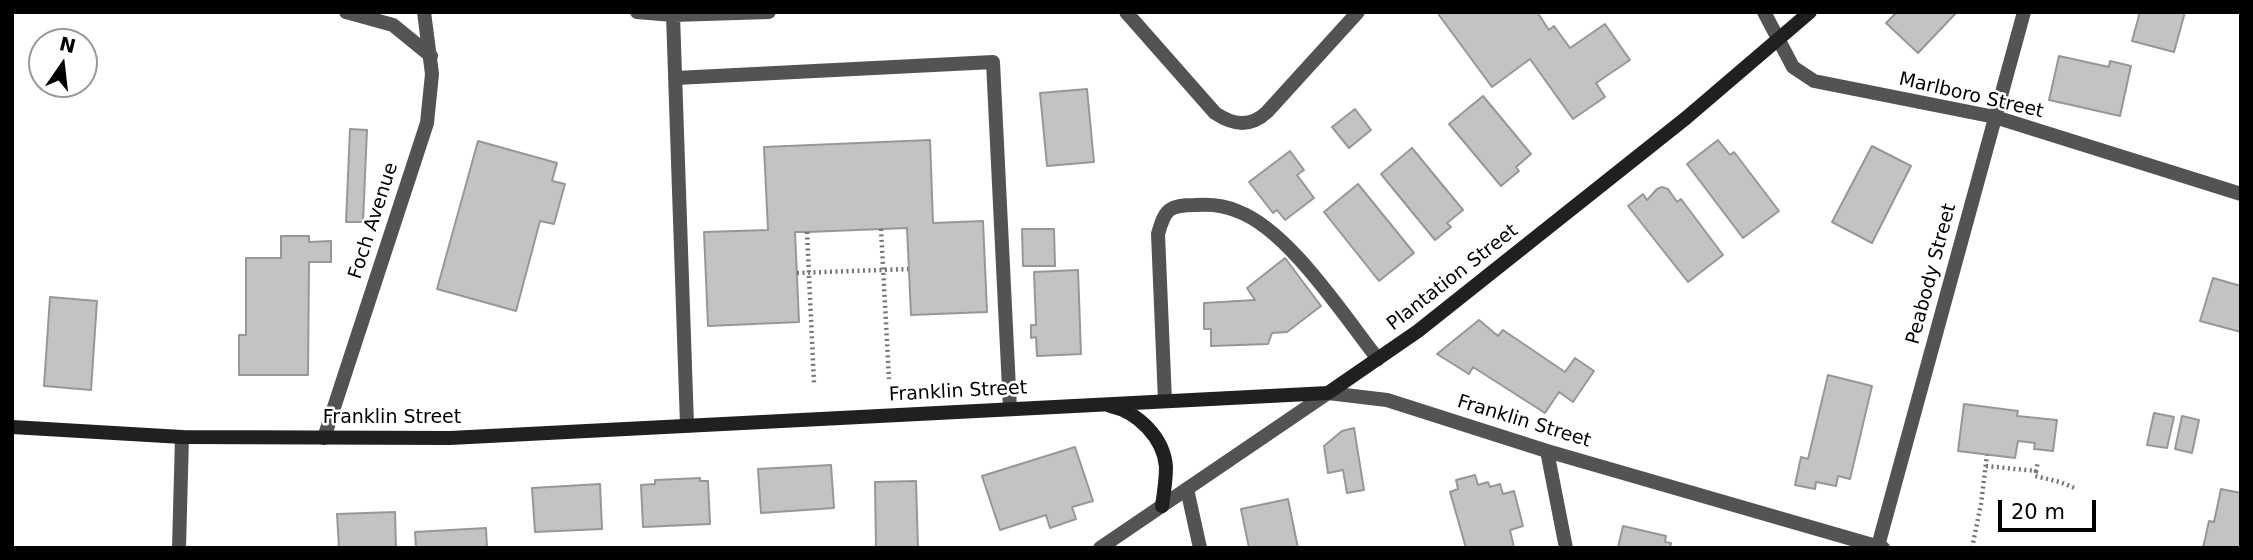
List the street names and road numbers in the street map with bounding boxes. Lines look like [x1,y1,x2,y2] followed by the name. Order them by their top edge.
[1897,68,2045,124] street label: Marlboro Street
[344,160,404,282] street label: Foch Avenue
[1902,201,1962,347] street label: Peabody Street
[1383,220,1523,336] street label: Plantation Street
[888,377,1028,407] street label: Franklin Street
[1454,391,1594,453] street label: Franklin Street
[323,407,461,429] street label: Franklin Street

